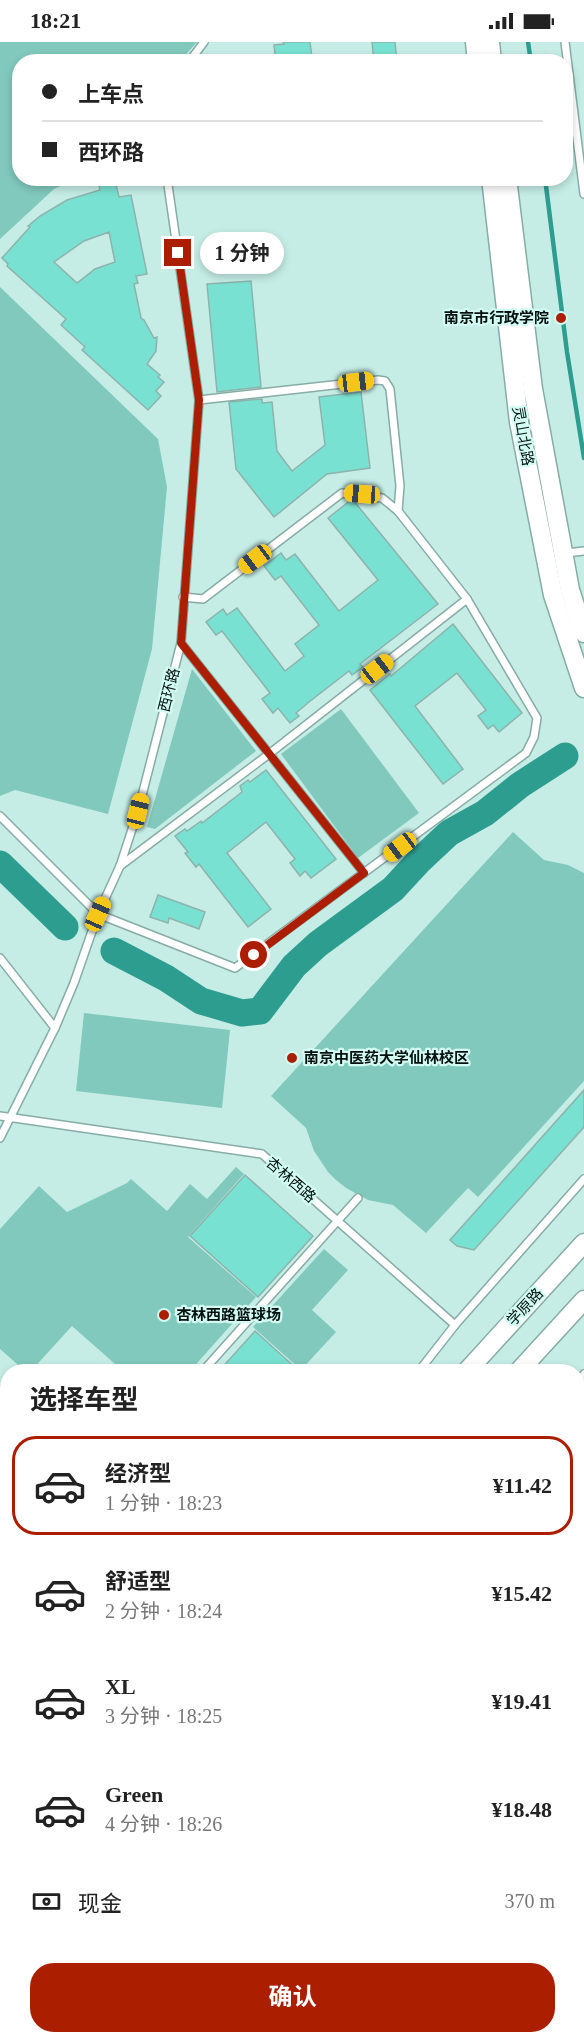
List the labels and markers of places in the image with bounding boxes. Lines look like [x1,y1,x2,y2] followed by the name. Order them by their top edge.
[444,309,549,326] place label: 南京市行政学院
[554,311,568,325] marker: 南京市行政学院
[304,1049,469,1066] place label: 南京中医药大学仙林校区
[285,1051,299,1065] marker: 南京中医药大学仙林校区
[176,1306,281,1323] place label: 杏林西路篮球场
[157,1308,171,1322] marker: 杏林西路篮球场

